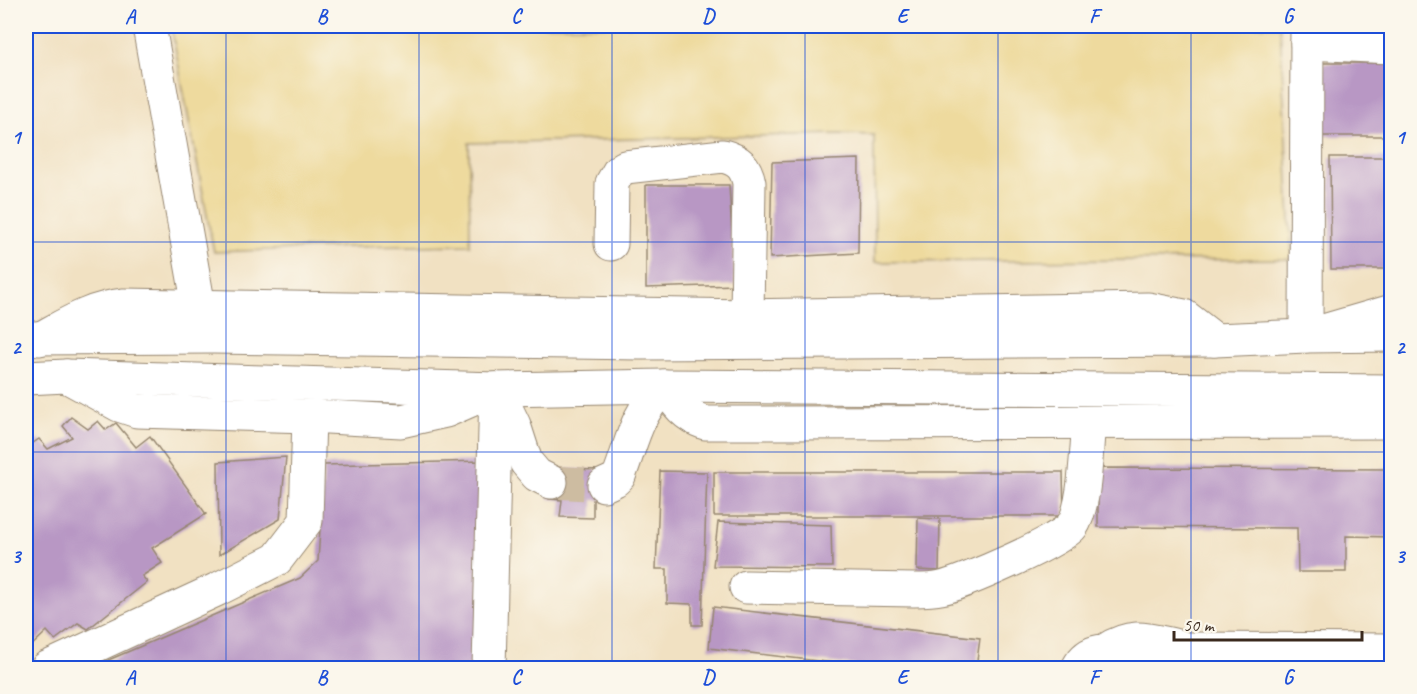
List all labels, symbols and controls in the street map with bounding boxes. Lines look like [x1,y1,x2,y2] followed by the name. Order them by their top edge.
[125,4,137,29] text: A
[317,4,329,29] text: B
[511,4,523,29] text: C
[702,4,716,29] text: D
[897,4,911,29] text: E
[1089,4,1103,29] text: F
[1283,4,1296,29] text: G
[12,125,23,150] text: 1
[1396,125,1407,150] text: 1
[12,335,23,360] text: 2
[1396,335,1407,360] text: 2
[12,544,23,569] text: 3
[1396,544,1407,569] text: 3
[1174,604,1362,642] scale bar
[1183,614,1216,636] text: 50 m
[125,665,137,690] text: A
[317,665,329,690] text: B
[511,665,523,690] text: C
[702,665,716,690] text: D
[897,665,911,690] text: E
[1089,665,1103,690] text: F
[1283,665,1296,690] text: G

